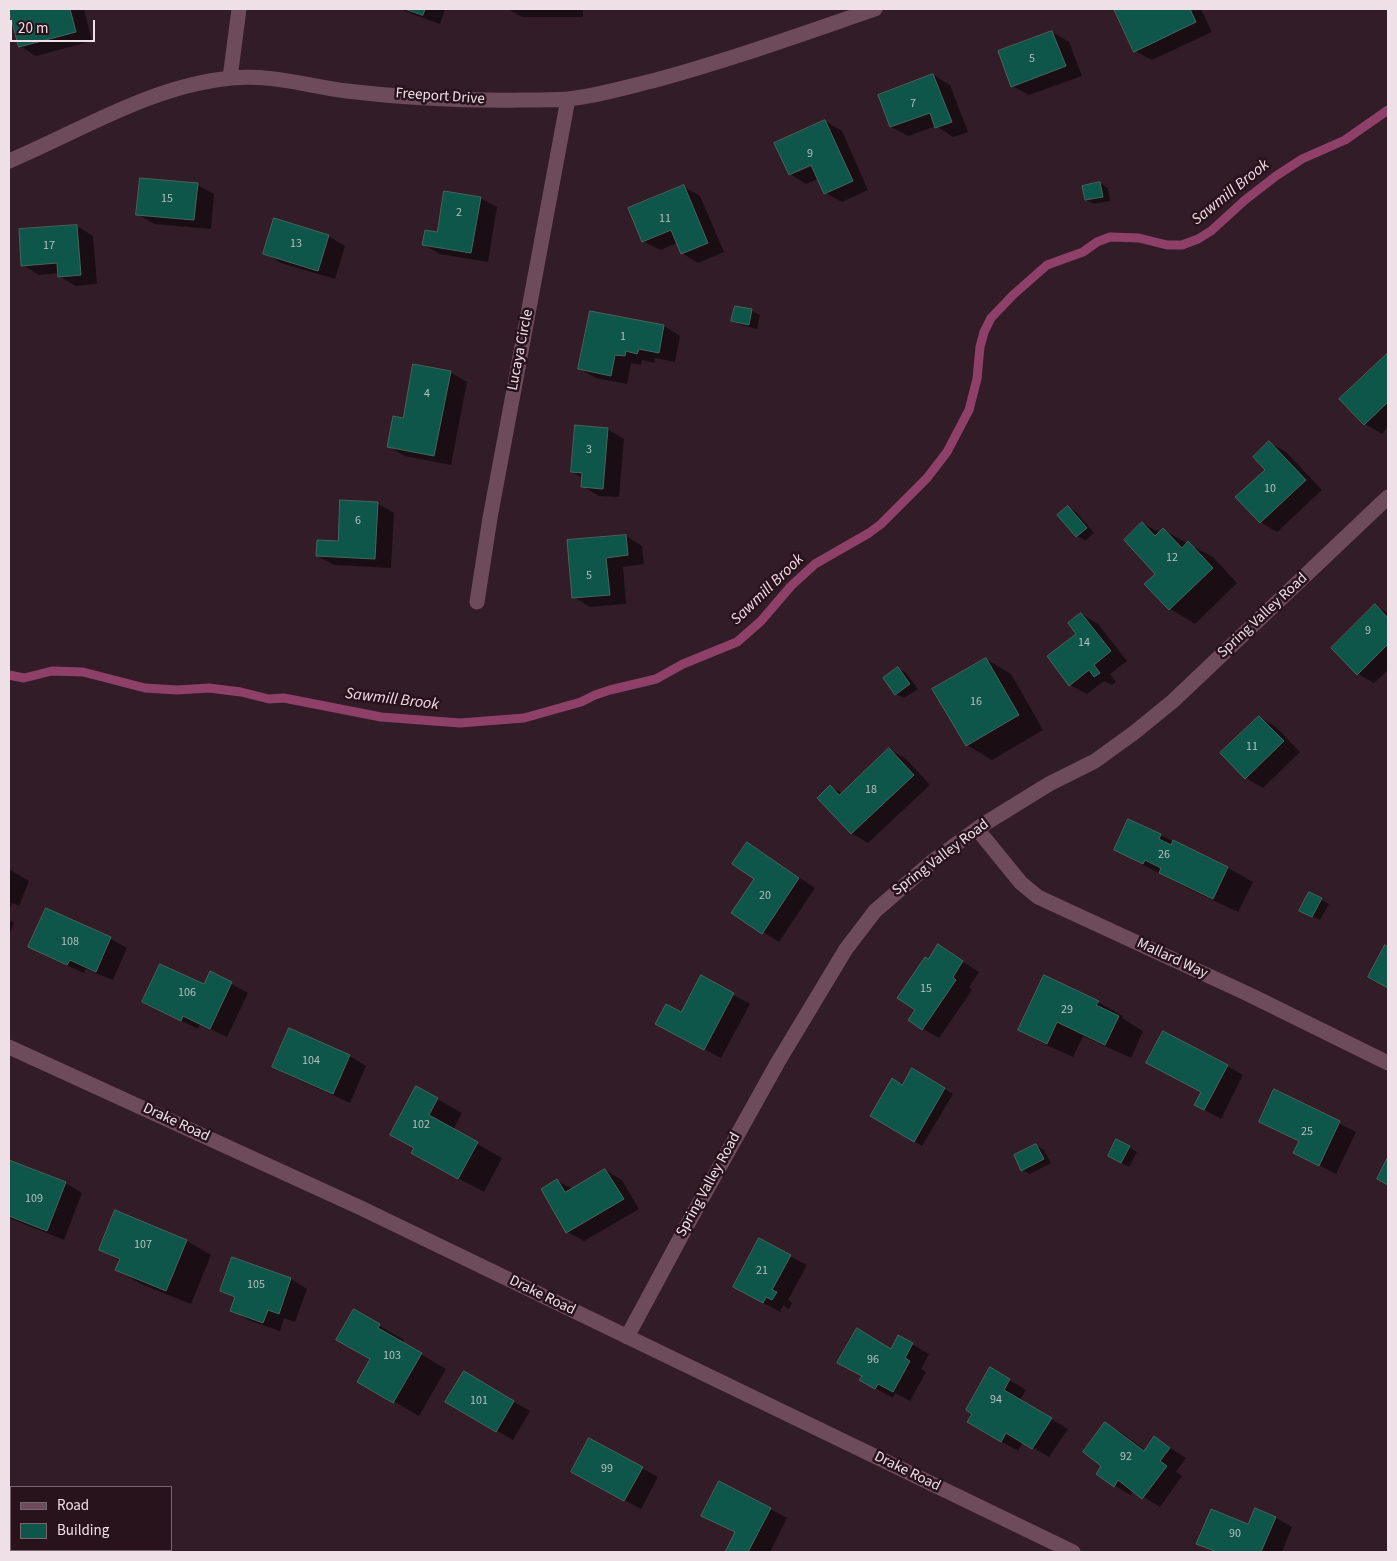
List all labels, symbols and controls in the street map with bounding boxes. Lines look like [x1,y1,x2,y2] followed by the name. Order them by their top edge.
[12,10,98,42] scale bar
[18,18,48,39] text: 20 m
[1029,52,1035,66] house number: 5
[395,85,485,109] street label: Freeport Drive
[910,97,916,111] house number: 7
[807,147,813,161] house number: 9
[1188,156,1274,230] water label: Sawmill Brook
[161,192,173,206] house number: 15
[456,206,462,220] house number: 2
[659,212,671,226] house number: 11
[290,237,302,251] house number: 13
[43,239,55,253] house number: 17
[504,308,538,392] street label: Lucaya Circle
[620,330,626,344] house number: 1
[424,387,430,401] house number: 4
[586,443,592,457] house number: 3
[1264,482,1276,496] house number: 10
[355,514,361,528] house number: 6
[727,550,809,630] water label: Sawmill Brook
[1166,551,1178,565] house number: 12
[586,569,592,583] house number: 5
[1214,570,1312,662] street label: Spring Valley Road
[1365,624,1371,638] house number: 9
[1078,636,1090,650] house number: 14
[344,685,440,715] water label: Sawmill Brook
[970,695,982,709] house number: 16
[1246,740,1258,754] house number: 11
[865,783,877,797] house number: 18
[889,816,993,900] street label: Spring Valley Road
[1158,848,1170,862] house number: 26
[759,889,771,903] house number: 20
[61,935,79,949] house number: 108
[1134,935,1210,983] street label: Mallard Way
[920,982,932,996] house number: 15
[178,986,196,1000] house number: 106
[1061,1003,1073,1017] house number: 29
[302,1054,320,1068] house number: 104
[140,1100,212,1146] street label: Drake Road
[412,1118,430,1132] house number: 102
[1301,1125,1313,1139] house number: 25
[673,1130,745,1240] street label: Spring Valley Road
[25,1192,43,1206] house number: 109
[134,1238,152,1252] house number: 107
[756,1264,768,1278] house number: 21
[506,1272,578,1320] street label: Drake Road
[247,1278,265,1292] house number: 105
[383,1349,401,1363] house number: 103
[867,1353,879,1367] house number: 96
[990,1393,1002,1407] house number: 94
[470,1394,488,1408] house number: 101
[871,1448,943,1496] street label: Drake Road
[1120,1450,1132,1464] house number: 92
[601,1462,613,1476] house number: 99
[10,1486,172,1551] legend
[57,1495,89,1516] text: Road
[57,1520,109,1541] text: Building
[1229,1527,1241,1541] house number: 90

